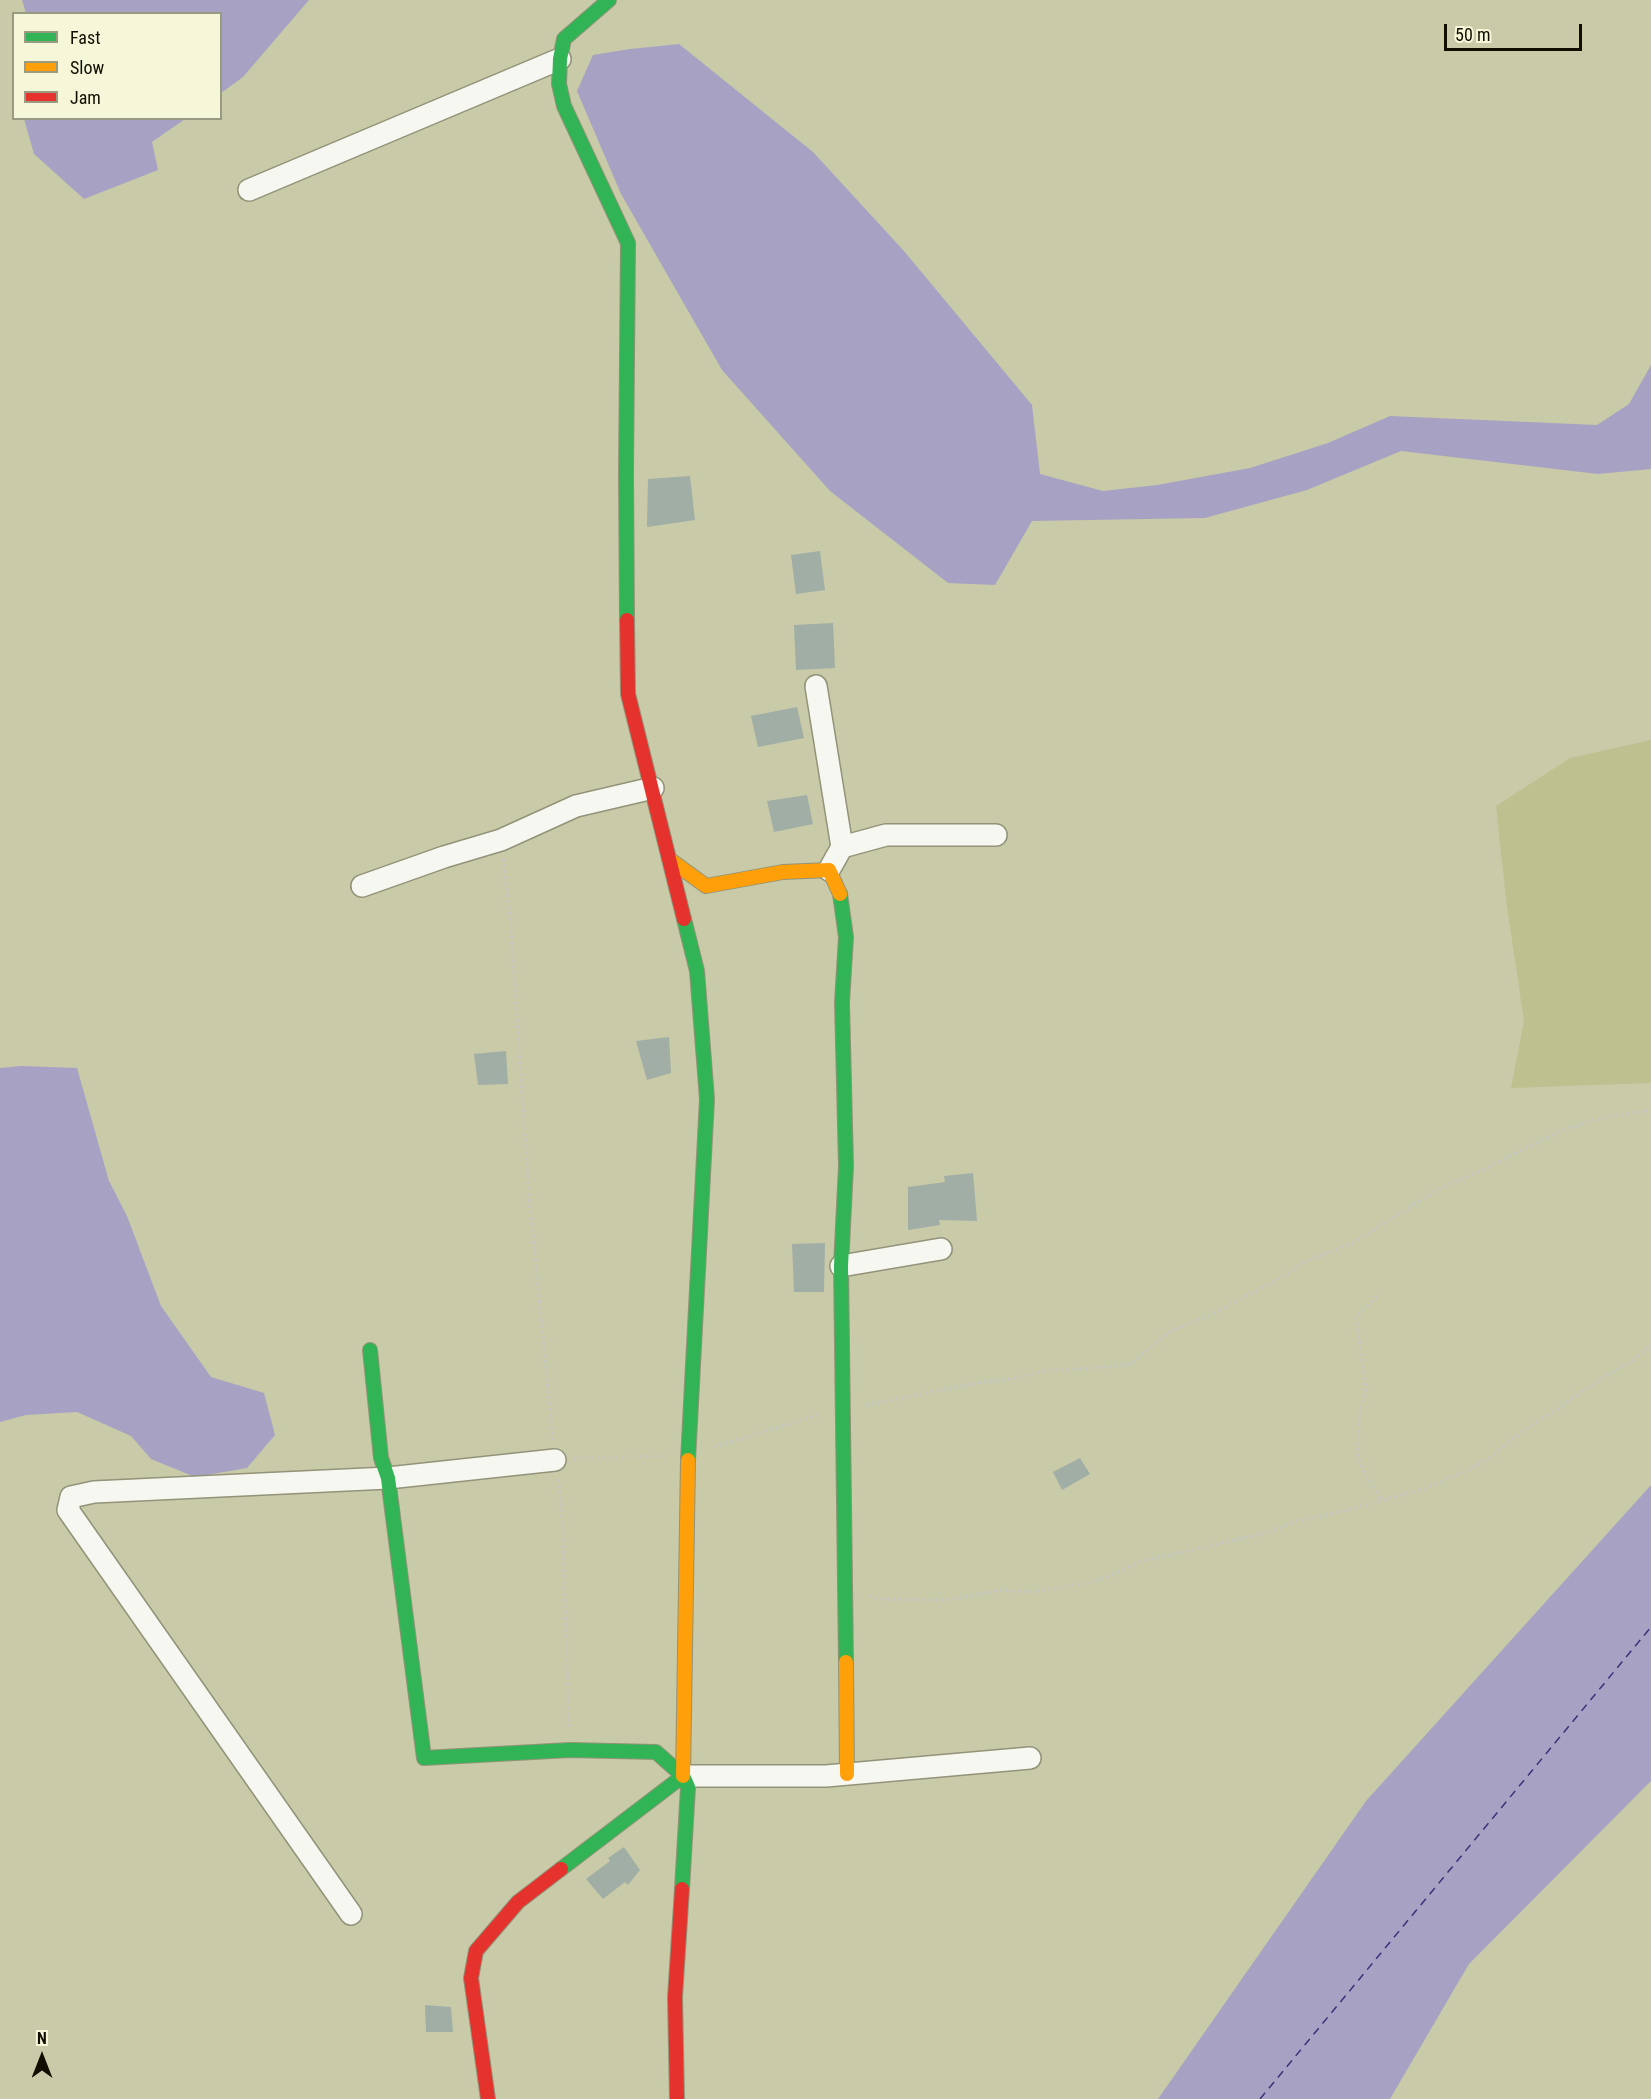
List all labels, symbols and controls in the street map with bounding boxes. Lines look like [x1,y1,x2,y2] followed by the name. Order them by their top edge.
[12,12,222,120] legend
[1447,12,1585,50] scale bar
[1455,24,1490,45] text: 50 m
[70,27,101,48] text: Fast
[70,57,104,78] text: Slow
[70,87,101,108] text: Jam
[12,2027,72,2087] north arrow
[37,2029,47,2048] text: N

